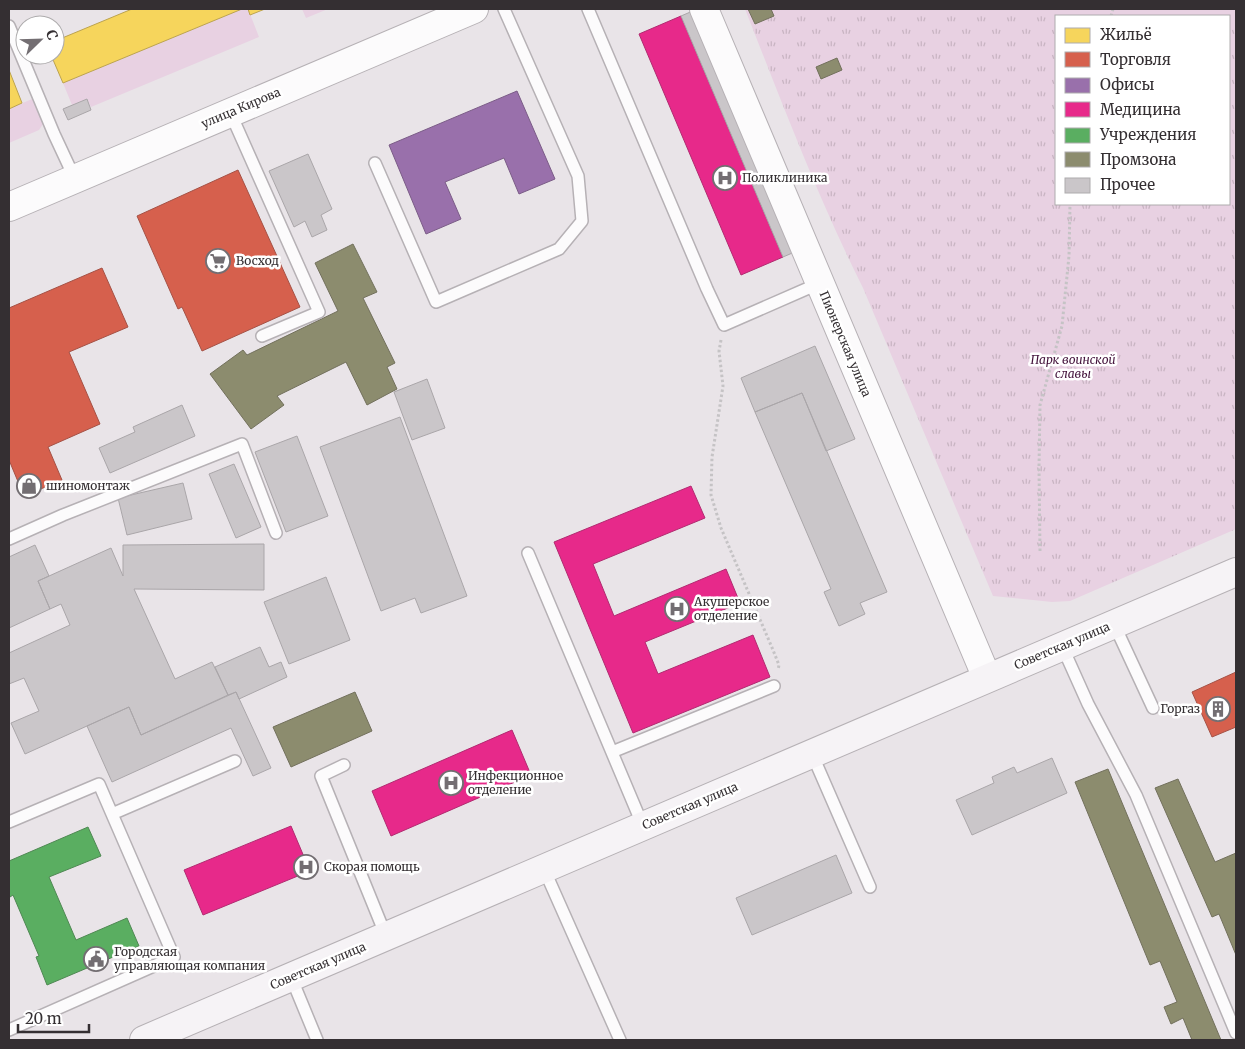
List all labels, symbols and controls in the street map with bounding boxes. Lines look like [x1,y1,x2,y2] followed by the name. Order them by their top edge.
[15,15,65,65] north arrow
[1055,15,1230,205] legend
[1100,25,1152,44] text: Жильё
[42,27,62,43] text: С
[1100,50,1171,69] text: Торговля
[1100,75,1155,94] text: Офисы
[199,84,283,131] street label: улица Кирова
[1100,100,1181,119] text: Медицина
[1099,125,1196,144] text: Учреждения
[1100,150,1176,169] text: Промзона
[712,165,738,191] hospital icon: Поликлиника
[742,170,828,185] place label: Поликлиника
[1100,175,1155,194] text: Прочее
[205,248,231,274] supermarket icon: Восход
[236,253,279,268] place label: Восход
[816,289,875,399] street label: Пионерская улица
[1031,352,1115,381] park label: Парк воинской славы
[16,473,42,499] shop icon: шиномонтаж
[46,478,130,493] place label: шиномонтаж
[693,594,769,623] place label: Акушерское отделение
[664,596,690,622] hospital icon: Акушерское отделение
[1012,618,1112,672] street label: Советская улица
[1205,696,1231,722] building icon: Горгаз
[1160,701,1200,716] place label: Горгаз
[468,768,563,797] place label: Инфекционное отделение
[438,770,464,796] hospital icon: Инфекционное отделение
[640,778,740,832] street label: Советская улица
[293,854,319,880] hospital icon: Скорая помощь
[324,859,420,874] place label: Скорая помощь
[268,938,368,992] street label: Советская улица
[114,944,265,973] place label: Городская управляющая компания
[83,946,109,972] public building icon: Городская управляющая компания
[18,1002,89,1034] scale bar
[25,1009,62,1028] text: 20 m

